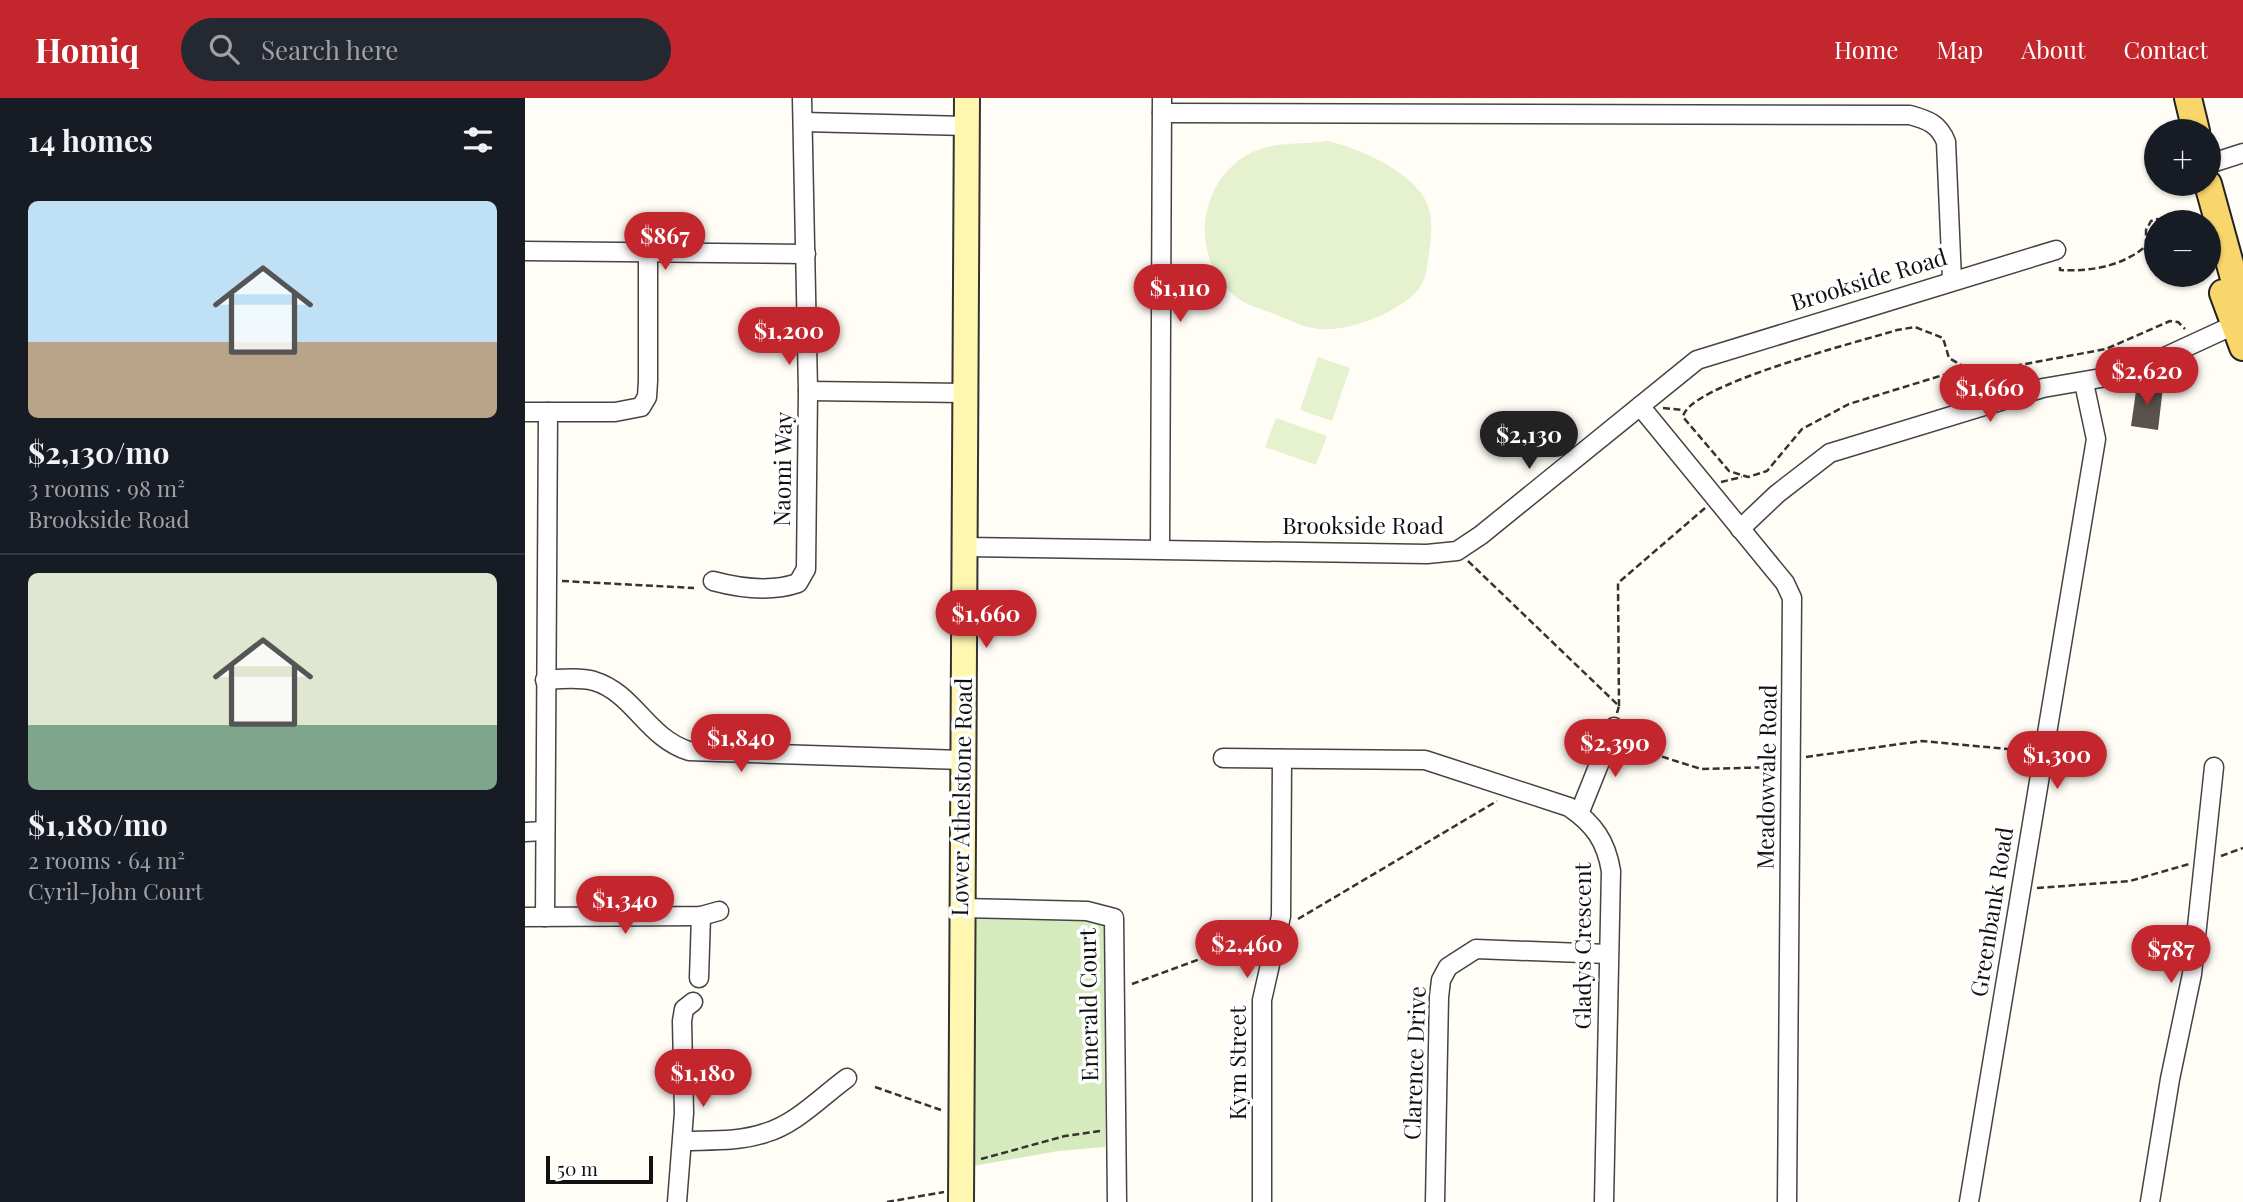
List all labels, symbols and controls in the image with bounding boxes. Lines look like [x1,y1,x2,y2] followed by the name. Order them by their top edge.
[181,18,671,81] search box
[35,27,139,71] text: Homiq
[205,30,243,68] icon: search
[261,32,398,67] text: Search here
[1834,33,1898,65] text: Home
[1936,33,1983,65] text: Map
[2021,33,2085,65] text: About
[2123,33,2208,65] text: Contact
[2144,119,2221,287] map controls
[2144,119,2221,196] button: +
[28,120,153,160] text: 14 homes
[459,121,497,159] icon: filters
[2144,210,2221,287] button: −
[624,212,706,272] pin: $867
[640,219,690,250] text: $867
[1787,240,1950,317] street label: Brookside Road
[200,247,326,373] icon: home
[1123,264,1237,324] pin: $1,110
[1150,271,1210,302] text: $1,110
[732,308,846,367] pin: $1,200
[754,314,824,345] text: $1,200
[2090,348,2204,407] pin: $2,620
[2111,354,2183,385] text: $2,620
[1933,364,2047,424] pin: $1,660
[1956,371,2024,402] text: $1,660
[765,411,798,527] street label: Naomi Way
[1472,412,1586,471] pin: $2,130
[1496,418,1562,449] text: $2,130
[28,432,169,472] text: $2,130/mo
[28,472,185,503] text: 3 rooms · 98 m²
[28,503,190,534] text: Brookside Road
[1282,509,1444,540] street label: Brookside Road
[929,590,1043,650] pin: $1,660
[952,597,1020,628] text: $1,660
[200,619,326,745] icon: home
[943,677,978,917] street label: Lower Athelstone Road
[1748,684,1783,870] street label: Meadowvale Road
[684,714,798,774] pin: $1,840
[1558,720,1672,779] pin: $2,390
[707,721,775,752] text: $1,840
[1580,726,1650,757] text: $2,390
[2000,732,2114,791] pin: $1,300
[2023,738,2091,769] text: $1,300
[28,804,168,844] text: $1,180/mo
[1962,825,2019,999] street label: Greenbank Road
[28,844,185,875] text: 2 rooms · 64 m²
[1566,862,1597,1030] street label: Gladys Crescent
[28,875,203,906] text: Cyril-John Court
[568,876,682,936] pin: $1,340
[592,883,658,914] text: $1,340
[1190,920,1304,980] pin: $2,460
[2130,926,2212,985] pin: $787
[1071,927,1104,1082] street label: Emerald Court
[1211,927,1283,958] text: $2,460
[2147,932,2195,963] text: $787
[1395,986,1432,1140] street label: Clarence Drive
[1221,1005,1252,1120] street label: Kym Street
[646,1049,760,1109] pin: $1,180
[671,1056,735,1087] text: $1,180
[546,1153,653,1185] scale bar
[557,1155,598,1181] text: 50 m

